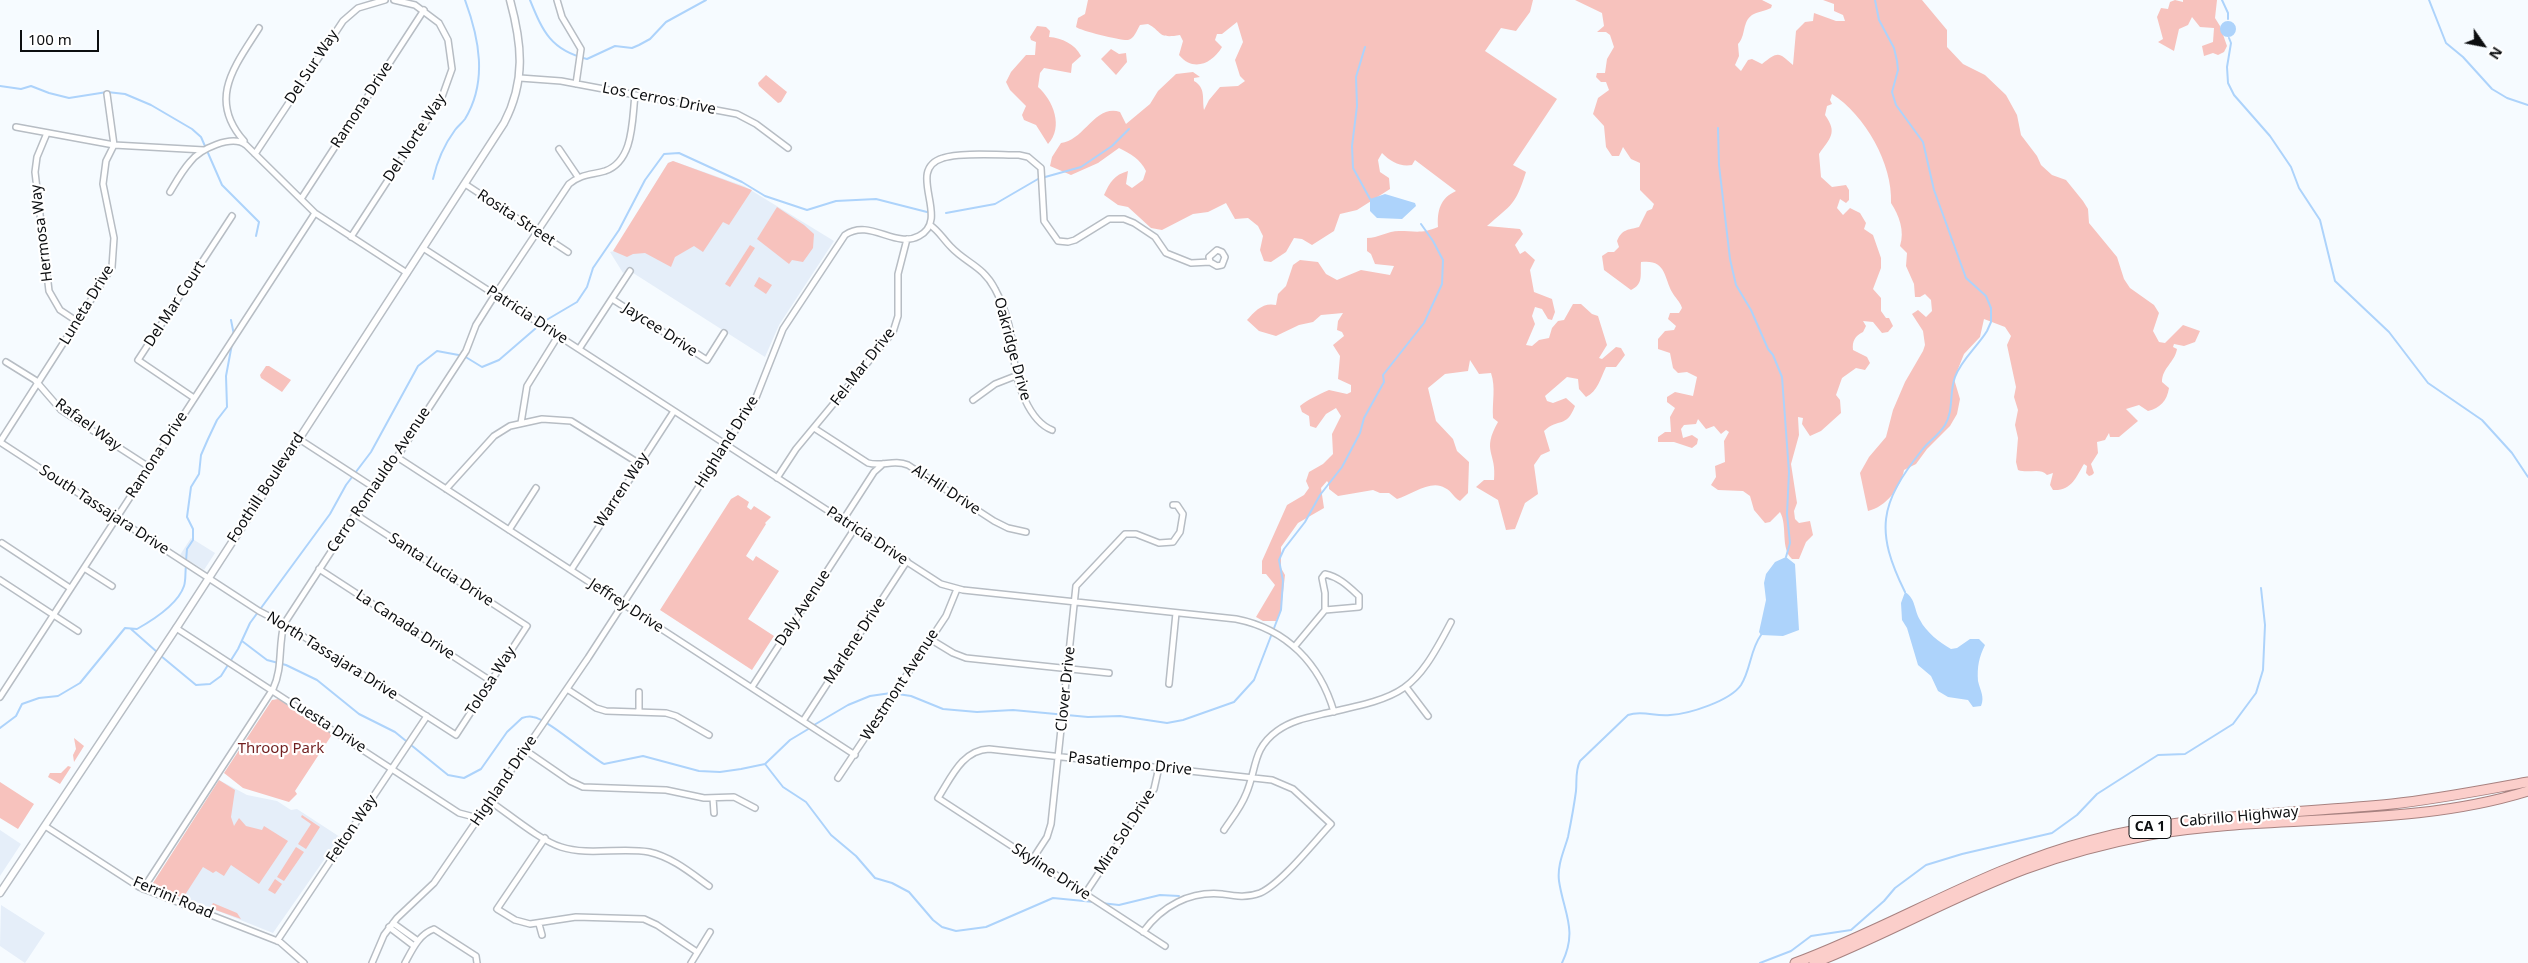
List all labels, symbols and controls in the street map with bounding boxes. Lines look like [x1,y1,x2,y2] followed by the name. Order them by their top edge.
[22,20,101,52] scale bar
[2458,20,2508,70] north arrow
[281,27,343,107] street label: Del Sur Way
[28,29,72,49] text: 100 m
[2485,43,2507,63] text: N
[327,58,397,152] street label: Ramona Drive
[601,79,717,119] street label: Los Cerros Drive
[380,91,450,185] street label: Del Norte Way
[27,183,57,283] street label: Hermosa Way
[474,186,558,250] street label: Rosita Street
[141,258,209,350] street label: Del Mar Court
[56,262,118,348] street label: Luneta Drive
[483,282,571,348] street label: Patricia Drive
[990,295,1034,403] street label: Oakridge Drive
[619,299,701,361] street label: Jaycee Drive
[827,324,899,410] street label: Fel-Mar Drive
[691,393,763,491] street label: Highland Drive
[51,395,125,455] street label: Rafael Way
[323,404,435,556] street label: Cerro Romauldo Avenue
[122,408,192,502] street label: Ramona Drive
[224,430,308,546] street label: Foothill Boulevard
[591,449,653,531] street label: Warren Way
[36,461,172,559] street label: South Tassajara Drive
[908,461,984,519] street label: Al-Hil Drive
[823,503,911,569] street label: Patricia Drive
[385,529,497,611] street label: Santa Lucia Drive
[772,566,834,650] street label: Daly Avenue
[585,575,667,637] street label: Jeffrey Drive
[352,586,458,664] street label: La Canada Drive
[820,594,890,688] street label: Marlene Drive
[263,608,401,704] street label: North Tassajara Drive
[857,626,943,744] street label: Westmont Avenue
[462,643,520,719] street label: Tolosa Way
[1053,646,1079,732] street label: Clover Drive
[285,693,369,757] street label: Cuesta Drive
[467,732,541,830] street label: Highland Drive
[238,740,324,758] park label: Throop Park
[1067,749,1193,779] street label: Pasatiempo Drive
[1091,786,1159,878] street label: Mira Sol Drive
[323,792,381,866] street label: Felton Way
[2179,803,2299,831] street label: Cabrillo Highway
[2129,816,2171,839] road number: CA 1
[1008,840,1094,904] street label: Skyline Drive
[130,873,216,923] street label: Ferrini Road

